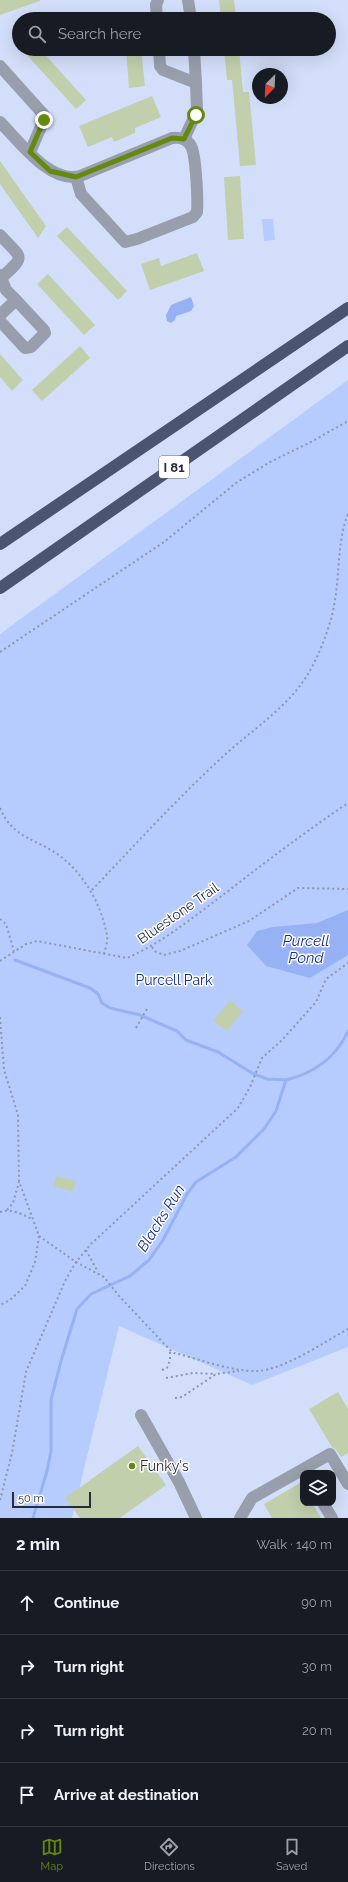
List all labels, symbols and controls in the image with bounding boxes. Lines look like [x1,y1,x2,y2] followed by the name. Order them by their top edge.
[12,12,336,56] search box
[26,23,48,45] icon: search
[58,25,141,43] text: Search here
[252,68,288,104] north arrow
[187,106,205,124] route start
[35,111,53,129] route end
[159,456,189,478] road number: I 81
[134,879,222,947] street label: Bluestone Trail
[283,932,329,967] water label: Purcell Pond
[136,972,213,988] park label: Purcell Park
[133,1181,189,1255] water label: Blacks Run
[140,1458,189,1474] place label: Funky's
[127,1461,137,1471] marker: Funky's
[300,1470,336,1506] map controls
[300,1470,336,1506] button: layers
[12,1490,91,1509] scale bar
[18,1492,44,1505] text: 50 m
[16,1534,60,1554] text: 2 min
[257,1537,332,1552] text: Walk · 140 m
[16,1592,38,1614] icon: ahead
[54,1594,119,1612] text: Continue
[301,1595,332,1610] text: 90 m
[16,1656,38,1678] icon: right
[54,1658,124,1676] text: Turn right
[302,1659,332,1674] text: 30 m
[16,1720,38,1742] icon: right
[54,1722,124,1740] text: Turn right
[302,1723,332,1738] text: 20 m
[16,1784,38,1806] icon: arrive
[54,1786,199,1804] text: Arrive at destination
[41,1836,63,1873] tab: Map
[144,1836,195,1873] tab: Directions
[276,1836,307,1873] tab: Saved

